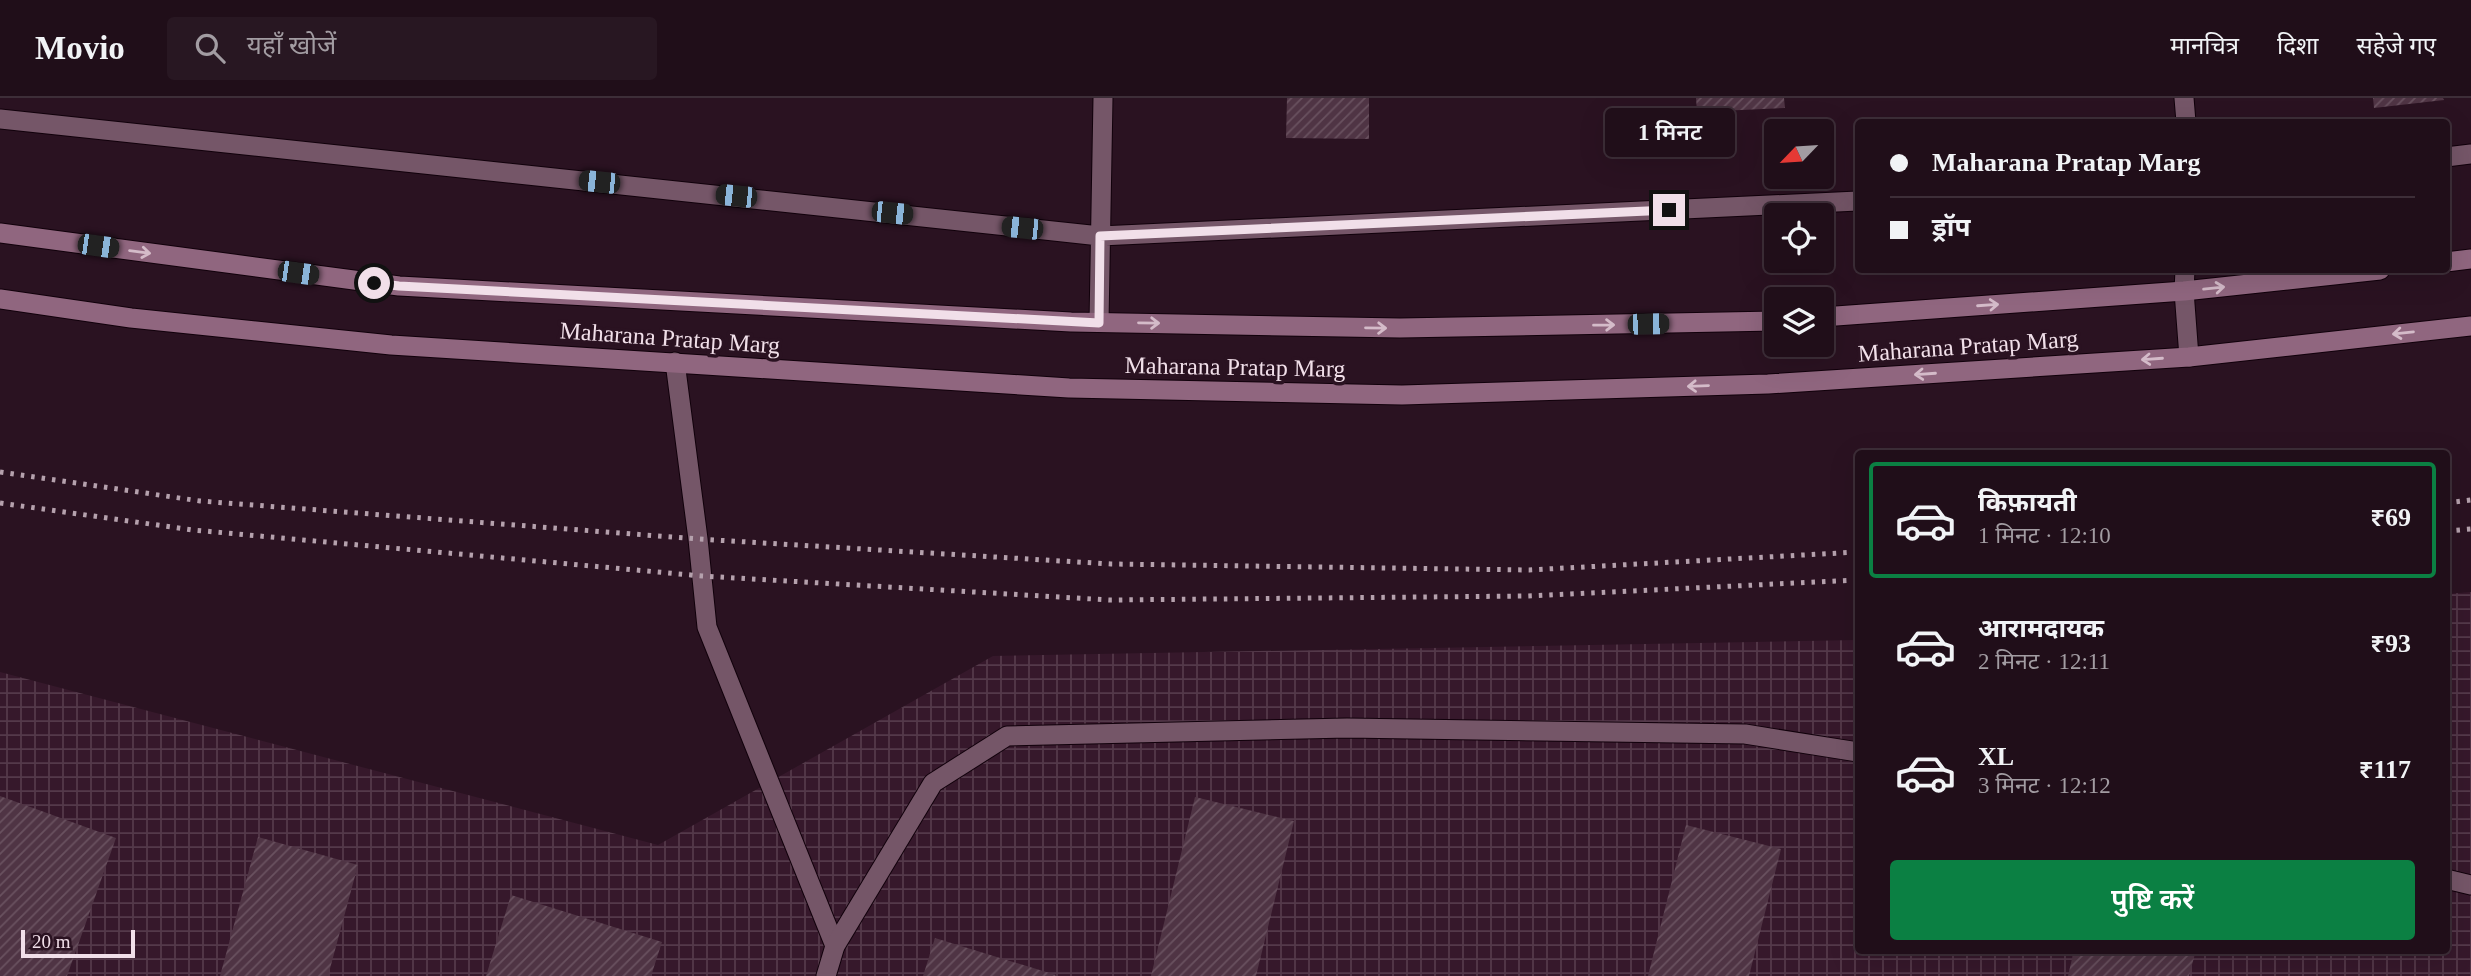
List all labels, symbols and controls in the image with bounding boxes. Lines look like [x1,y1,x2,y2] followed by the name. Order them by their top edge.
[167,17,657,80] search box
[191,29,229,67] icon: search
[35,30,125,66] text: Movio
[247,31,336,60] text: यहाँ खोजें
[2170,33,2239,59] text: मानचित्र
[2277,33,2318,59] text: दिशा
[2356,33,2436,59] text: सहेजे गए
[1604,108,1734,158] callout: 1 मिनट
[1764,119,1834,189] north arrow
[1764,119,1834,357] map controls
[1638,120,1702,145] text: 1 मिनट
[1932,148,2201,177] text: Maharana Pratap Marg
[578,169,621,195] car
[715,183,758,209] car
[1653,194,1685,226] route end
[871,200,914,226] car
[1764,203,1834,273] button: locate
[1932,213,1970,242] text: ड्रॉप
[1001,215,1044,241] car
[76,233,121,259] car
[129,246,151,259] one-way arrow
[276,260,321,286] car
[358,267,390,299] route start
[2203,281,2225,294] one-way arrow
[1764,287,1834,357] button: layers
[1976,299,1999,312] one-way arrow
[1627,313,1670,335] car
[559,317,781,359] street label: Maharana Pratap Marg
[1137,317,1160,330] one-way arrow
[1592,318,1615,331] one-way arrow
[1364,321,1387,334] one-way arrow
[1857,325,2079,367] street label: Maharana Pratap Marg
[2392,327,2415,340] one-way arrow
[1124,352,1346,382] street label: Maharana Pratap Marg
[2142,353,2164,366] one-way arrow
[1915,368,1937,381] one-way arrow
[1687,379,1710,393] one-way arrow
[1978,488,2077,517] text: किफ़ायती
[1894,489,1957,552] icon: car
[2370,503,2411,532] text: ₹69
[1978,523,2111,548] text: 1 मिनट · 12:10
[1978,614,2104,643] text: आरामदायक
[1894,615,1957,678] icon: car
[2370,629,2411,658] text: ₹93
[1978,649,2110,674] text: 2 मिनट · 12:11
[1894,741,1957,804] icon: car
[1978,742,2014,771] text: XL
[2359,755,2411,784] text: ₹117
[1978,773,2111,798] text: 3 मिनट · 12:12
[1890,860,2415,940] button: पुष्टि करें
[21,927,135,959] scale bar
[32,931,71,952] text: 20 m

